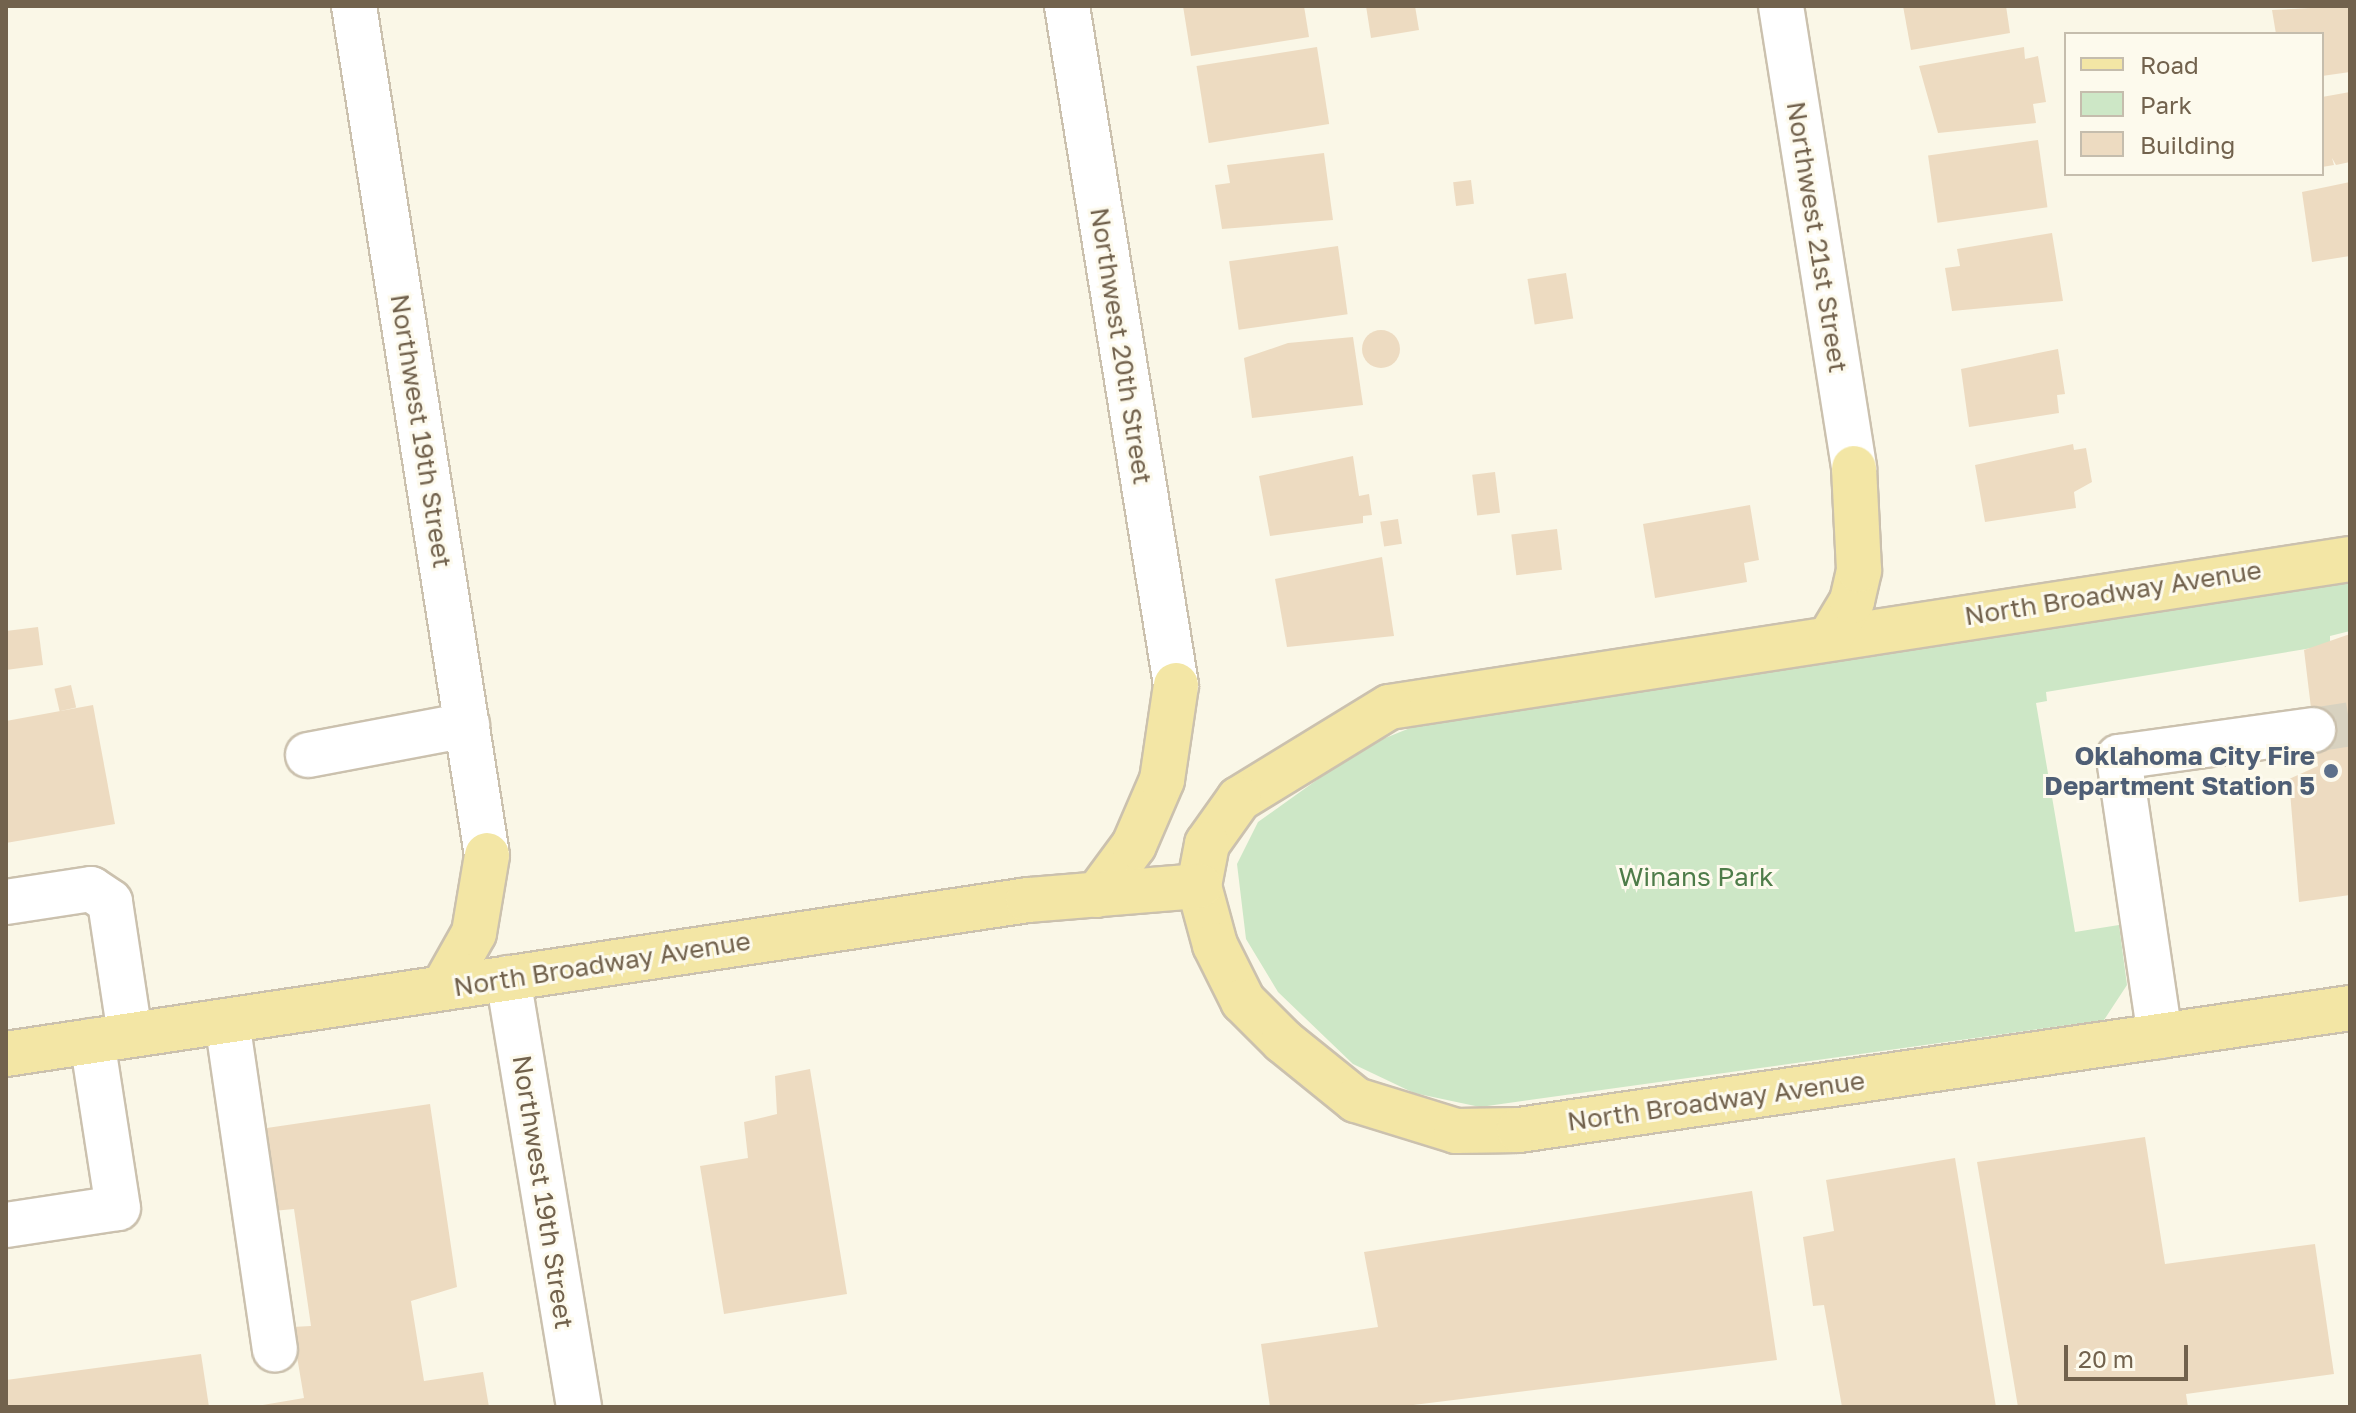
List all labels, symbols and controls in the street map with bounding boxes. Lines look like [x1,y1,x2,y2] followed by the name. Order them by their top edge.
[2064,32,2324,176] legend
[2140,50,2199,79] text: Road
[2140,90,2192,119] text: Park
[1780,99,1854,375] street label: Northwest 21st Street
[2140,130,2235,159] text: Building
[1084,205,1158,487] street label: Northwest 20th Street
[384,292,458,570] street label: Northwest 19th Street
[1962,554,2264,632] street label: North Broadway Avenue
[2044,740,2315,802] place label: Oklahoma City Fire Department Station 5
[2322,762,2340,780] marker: Oklahoma City Fire Department Station 5
[1618,861,1774,893] park label: Winans Park
[451,925,753,1003] street label: North Broadway Avenue
[506,1053,580,1331] street label: Northwest 19th Street
[1565,1065,1867,1137] street label: North Broadway Avenue
[2068,1329,2192,1379] scale bar
[2078,1344,2134,1373] text: 20 m

